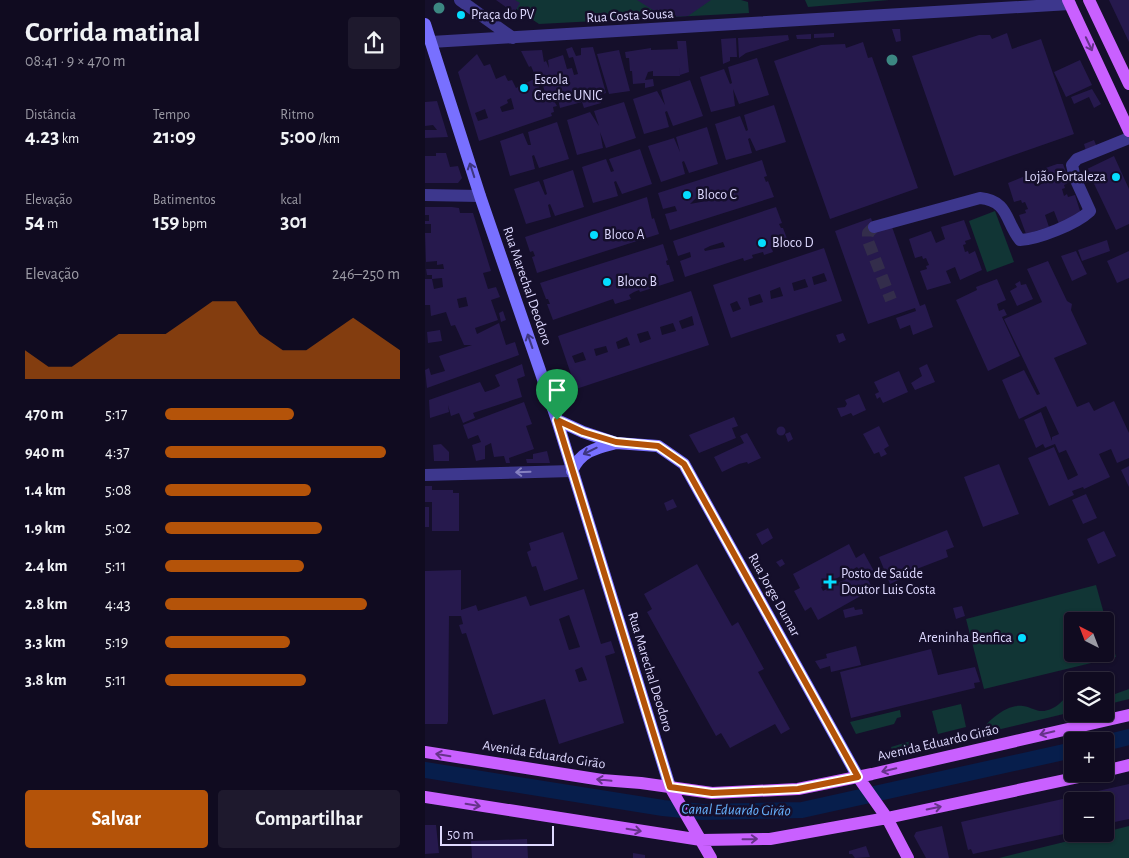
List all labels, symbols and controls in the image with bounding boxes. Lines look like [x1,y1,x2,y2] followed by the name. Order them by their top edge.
[586,7,675,25] street label: Rua Costa Sousa
[471,8,534,22] place label: Praça do PV
[455,9,467,21] marker: Praça do PV
[348,17,400,69] button: share
[25,19,200,47] text: Corrida matinal
[1084,36,1094,51] one-way arrow
[25,53,126,69] text: 08:41 · 9 × 470 m
[534,73,603,103] place label: Escola Creche UNIC
[518,82,530,94] marker: Escola Creche UNIC
[25,108,76,122] text: Distância
[153,108,190,122] text: Tempo
[280,108,314,122] text: Ritmo
[25,126,59,147] text: 4.23
[153,126,196,147] text: 21:09
[280,126,316,147] text: 5:00
[59,132,79,146] text: km
[316,132,340,146] text: /km
[466,163,476,179] one-way arrow
[1024,170,1107,184] place label: Lojão Fortaleza
[1110,171,1122,183] marker: Lojão Fortaleza
[697,188,737,202] place label: Bloco C
[681,189,693,201] marker: Bloco C
[25,193,72,207] text: Elevação
[153,193,216,207] text: Batimentos
[280,193,302,207] text: kcal
[25,211,45,232] text: 54
[153,211,179,232] text: 159
[280,211,308,232] text: 301
[45,217,58,231] text: m
[179,217,207,231] text: bpm
[500,225,554,347] street label: Rua Marechal Deodoro
[604,228,645,242] place label: Bloco A
[588,229,600,241] marker: Bloco A
[772,236,813,250] place label: Bloco D
[756,237,768,249] marker: Bloco D
[25,266,79,282] text: Elevação
[332,266,400,282] text: 246–250 m
[617,275,657,289] place label: Bloco B
[601,276,613,288] marker: Bloco B
[525,333,534,349] one-way arrow
[536,369,578,420] pin
[543,376,571,404] icon: arrive
[25,406,64,422] text: 470 m
[105,406,128,422] text: 5:17
[25,444,64,460] text: 940 m
[105,444,130,460] text: 4:37
[583,447,598,457] one-way arrow
[515,467,532,477] one-way arrow
[25,482,66,498] text: 1.4 km
[105,482,131,498] text: 5:08
[25,520,65,536] text: 1.9 km
[105,520,131,536] text: 5:02
[745,551,803,639] street label: Rua Jorge Dumar
[25,558,68,574] text: 2.4 km
[105,558,126,574] text: 5:11
[841,567,936,597] place label: Posto de Saúde Doutor Luis Costa
[823,575,837,589] marker: Posto de Saúde Doutor Luis Costa
[25,596,67,612] text: 2.8 km
[105,596,131,612] text: 4:43
[625,611,675,734] street label: Rua Marechal Deodoro
[1064,612,1114,662] north arrow
[1064,612,1114,842] map controls
[919,631,1013,645] place label: Areninha Benfica
[1016,632,1028,644] marker: Areninha Benfica
[25,634,66,650] text: 3.3 km
[105,634,128,650] text: 5:19
[25,672,67,688] text: 3.8 km
[105,672,126,688] text: 5:11
[1064,672,1114,722] button: layers
[876,722,1000,764] street label: Avenida Eduardo Girão
[1040,729,1056,739] one-way arrow
[1064,732,1114,782] button: +
[482,738,607,772] street label: Avenida Eduardo Girão
[436,750,452,760] one-way arrow
[882,766,898,775] one-way arrow
[596,775,612,785] one-way arrow
[25,790,208,848] button: Salvar
[218,790,400,848] button: Compartilhar
[1064,792,1114,842] button: −
[465,800,481,810] one-way arrow
[681,802,791,818] water label: Canal Eduardo Girão
[926,802,942,812] one-way arrow
[440,823,554,846] scale bar
[625,825,641,835] one-way arrow
[447,828,474,842] text: 50 m
[741,834,757,844] one-way arrow

